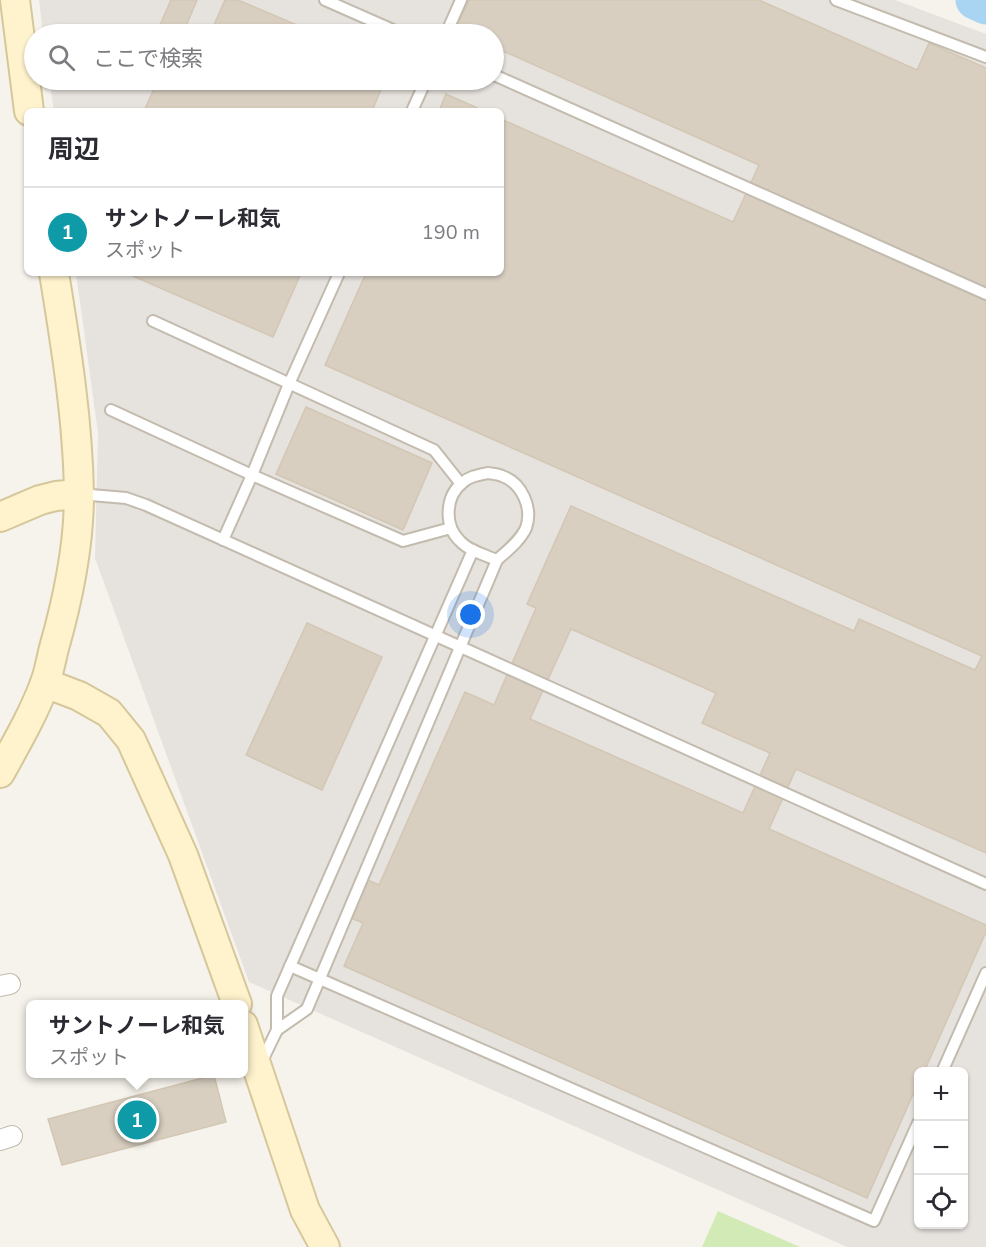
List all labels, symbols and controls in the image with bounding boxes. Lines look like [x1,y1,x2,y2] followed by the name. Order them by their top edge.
[24,24,504,90] search box
[45,41,78,74] icon: search
[93,44,203,74] text: ここで検索
[48,132,100,167] text: 周辺
[105,204,281,234] text: サントノーレ和気
[62,219,74,246] text: 1
[422,219,480,246] text: 190 m
[105,237,185,264] text: スポット
[456,600,485,629] your location
[26,1000,248,1078] popup
[49,1011,225,1041] text: サントノーレ和気
[49,1044,129,1071] text: スポット
[914,1067,968,1229] map controls
[914,1067,968,1121] button: +
[118,1098,156,1142] pin: 1
[914,1121,968,1175] button: −
[914,1175,968,1229] button: locate

